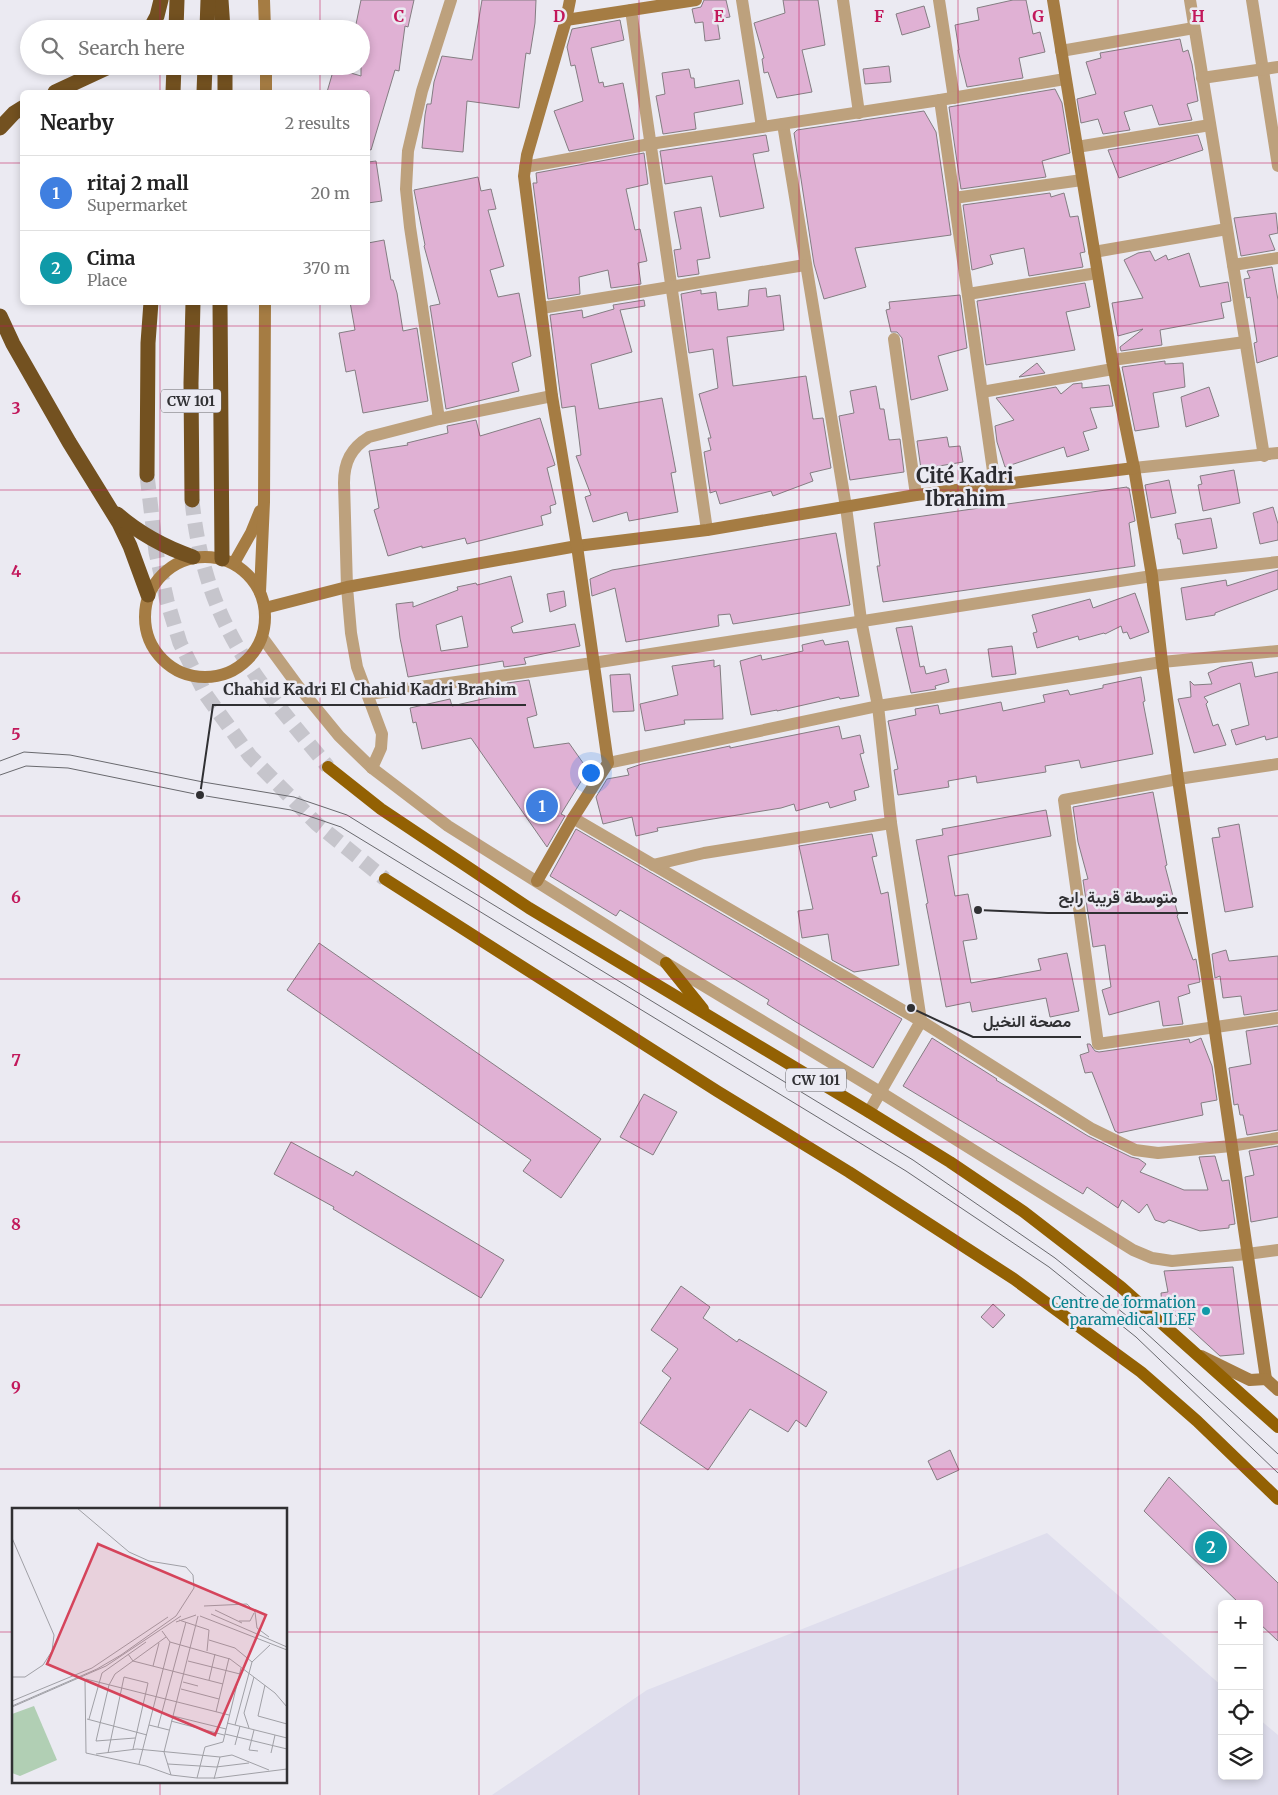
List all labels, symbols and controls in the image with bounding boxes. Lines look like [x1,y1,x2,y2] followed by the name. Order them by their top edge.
[394,6,404,26] text: C
[553,6,565,26] text: D
[714,6,725,26] text: E
[874,6,884,26] text: F
[1032,6,1044,26] text: G
[1191,6,1205,26] text: H
[20,20,370,75] search box
[38,34,66,62] icon: search
[78,36,185,60] text: Search here
[40,109,114,136] text: Nearby
[285,113,350,133] text: 2 results
[87,171,189,195] text: ritaj 2 mall
[52,183,60,203] text: 1
[311,183,350,203] text: 20 m
[87,195,188,215] text: Supermarket
[87,246,135,270] text: Cima
[51,258,61,278] text: 2
[303,258,350,278] text: 370 m
[87,270,127,290] text: Place
[161,390,221,412] road number: CW 101
[11,398,21,418] text: 3
[916,463,1014,511] district label: Cité Kadri Ibrahim
[11,561,21,581] text: 4
[213,674,526,705] callout: Chahid Kadri El Chahid Kadri Brahim
[223,679,517,699] text: Chahid Kadri El Chahid Kadri Brahim
[11,724,21,744] text: 5
[578,760,604,786] your location
[526,787,558,825] pin: 1
[1048,882,1188,913] callout: متوسطة قريبة رابح
[11,887,21,907] text: 6
[1058,887,1178,909] text: متوسطة قريبة رابح
[973,1006,1081,1037] callout: مصحة النخيل
[983,1011,1071,1031] text: مصحة النخيل
[11,1050,21,1070] text: 7
[786,1068,846,1092] road number: CW 101
[11,1214,21,1234] text: 8
[1051,1293,1196,1329] place label: Centre de formation paramedical ILEF
[1200,1305,1212,1317] marker: Centre de formation paramedical ILEF
[11,1377,21,1397] text: 9
[12,1508,288,1782] inset map
[1195,1528,1227,1566] pin: 2
[1218,1600,1263,1780] map controls
[1218,1600,1263,1645] button: +
[1218,1645,1263,1690] button: −
[1218,1690,1263,1735] button: locate
[1218,1735,1263,1780] button: layers

